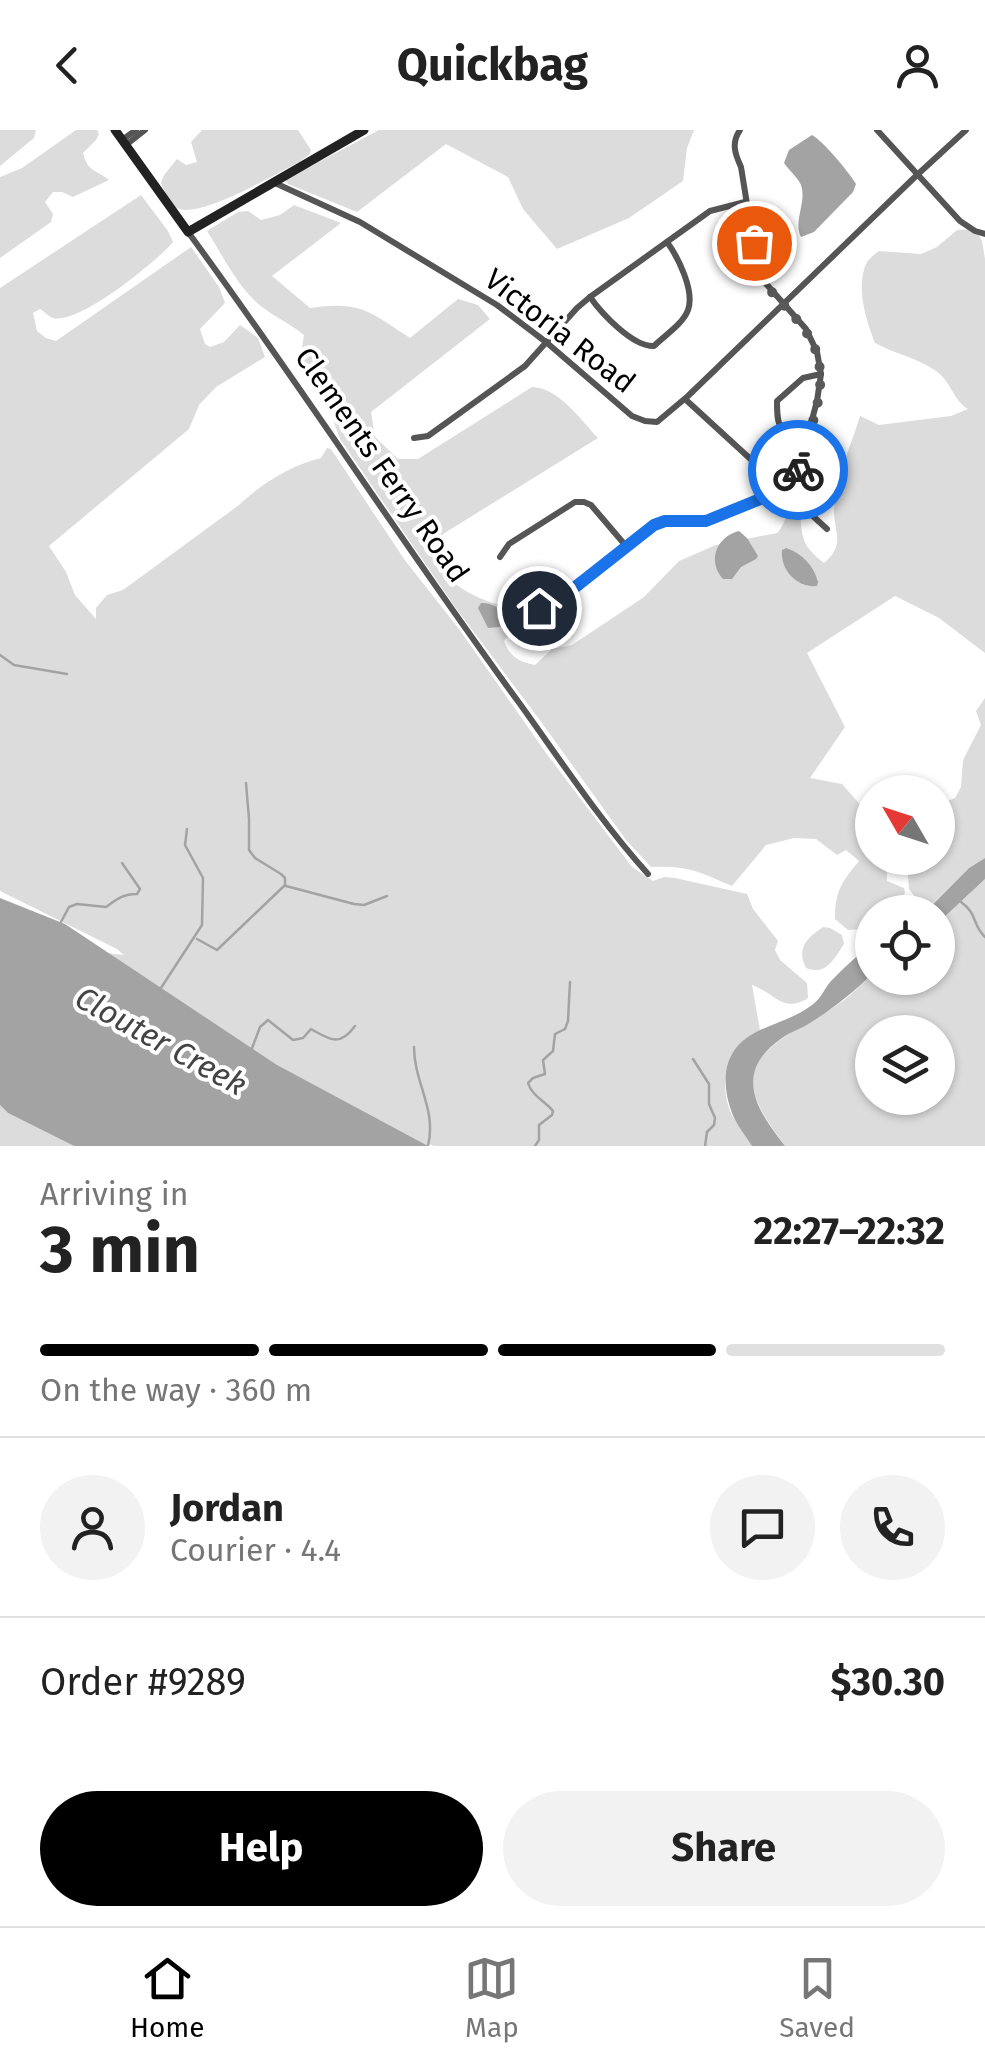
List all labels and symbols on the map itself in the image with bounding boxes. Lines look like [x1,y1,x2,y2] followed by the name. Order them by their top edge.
[712,201,797,286] pin
[478,261,642,401] street label: Victoria Road
[287,340,477,590] street label: Clements Ferry Road
[748,420,848,520] courier
[497,566,582,651] pin
[855,775,955,875] north arrow
[69,978,253,1104] water label: Clouter Creek

